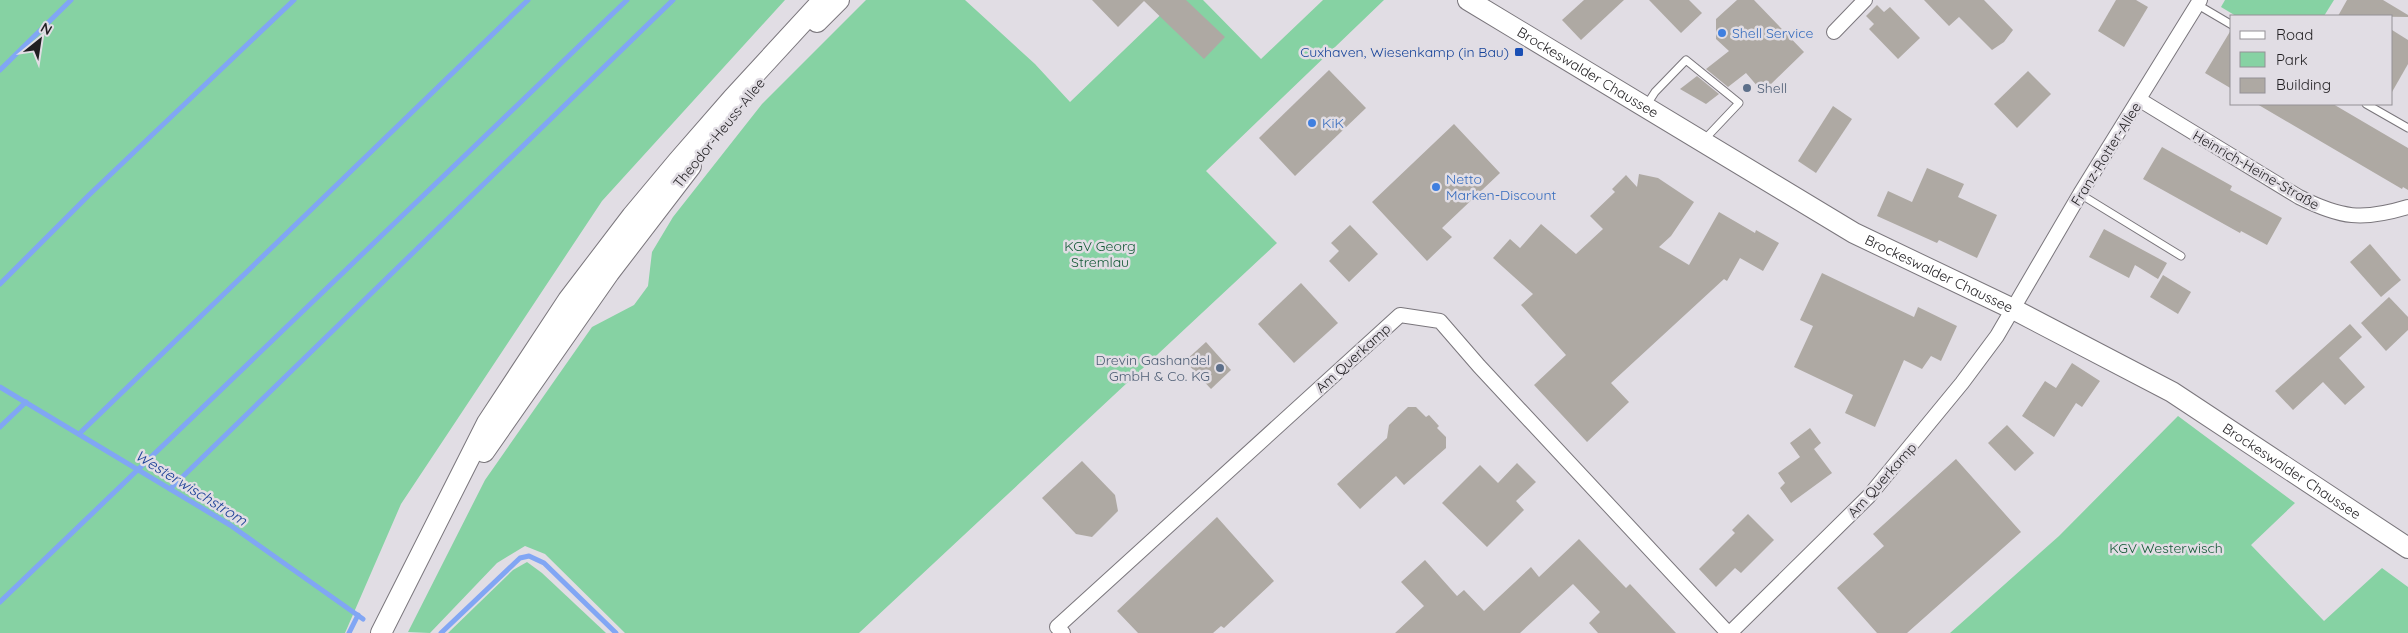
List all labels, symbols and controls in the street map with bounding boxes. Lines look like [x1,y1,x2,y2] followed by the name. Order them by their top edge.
[15,15,65,65] north arrow
[2230,15,2393,105] legend
[38,18,55,39] text: N
[1514,23,1662,122] street label: Brockeswalder Chaussee
[1732,24,1814,42] place label: Shell Service
[2276,25,2313,44] text: Road
[1716,27,1728,39] marker: Shell Service
[1300,43,1509,61] place label: Cuxhaven, Wiesenkamp (in Bau)
[1513,46,1525,58] marker: Cuxhaven, Wiesenkamp (in Bau)
[2276,50,2308,69] text: Park
[669,74,769,192] street label: Theodor-Heuss-Allee
[2276,75,2331,94] text: Building
[1757,79,1787,97] place label: Shell
[1741,82,1753,94] marker: Shell
[2067,99,2145,209] street label: Franz-Rotter-Allee
[1322,114,1344,132] place label: KiK
[1306,117,1318,129] marker: KiK
[2189,126,2323,214] street label: Heinrich-Heine-Straße
[1446,170,1556,204] place label: Netto Marken-Discount
[1430,181,1442,193] marker: Netto Marken-Discount
[1862,231,2016,317] street label: Brockeswalder Chaussee
[1064,237,1136,271] park label: KGV Georg Stremlau
[1312,320,1394,396] street label: Am Querkamp
[1096,351,1210,385] place label: Drevin Gashandel GmbH & Co. KG
[1214,362,1226,374] marker: Drevin Gashandel GmbH & Co. KG
[2219,419,2364,523] street label: Brockeswalder Chaussee
[1844,439,1920,521] street label: Am Querkamp
[132,446,251,530] water label: Westerwischstrom
[2109,539,2223,557] park label: KGV Westerwisch

